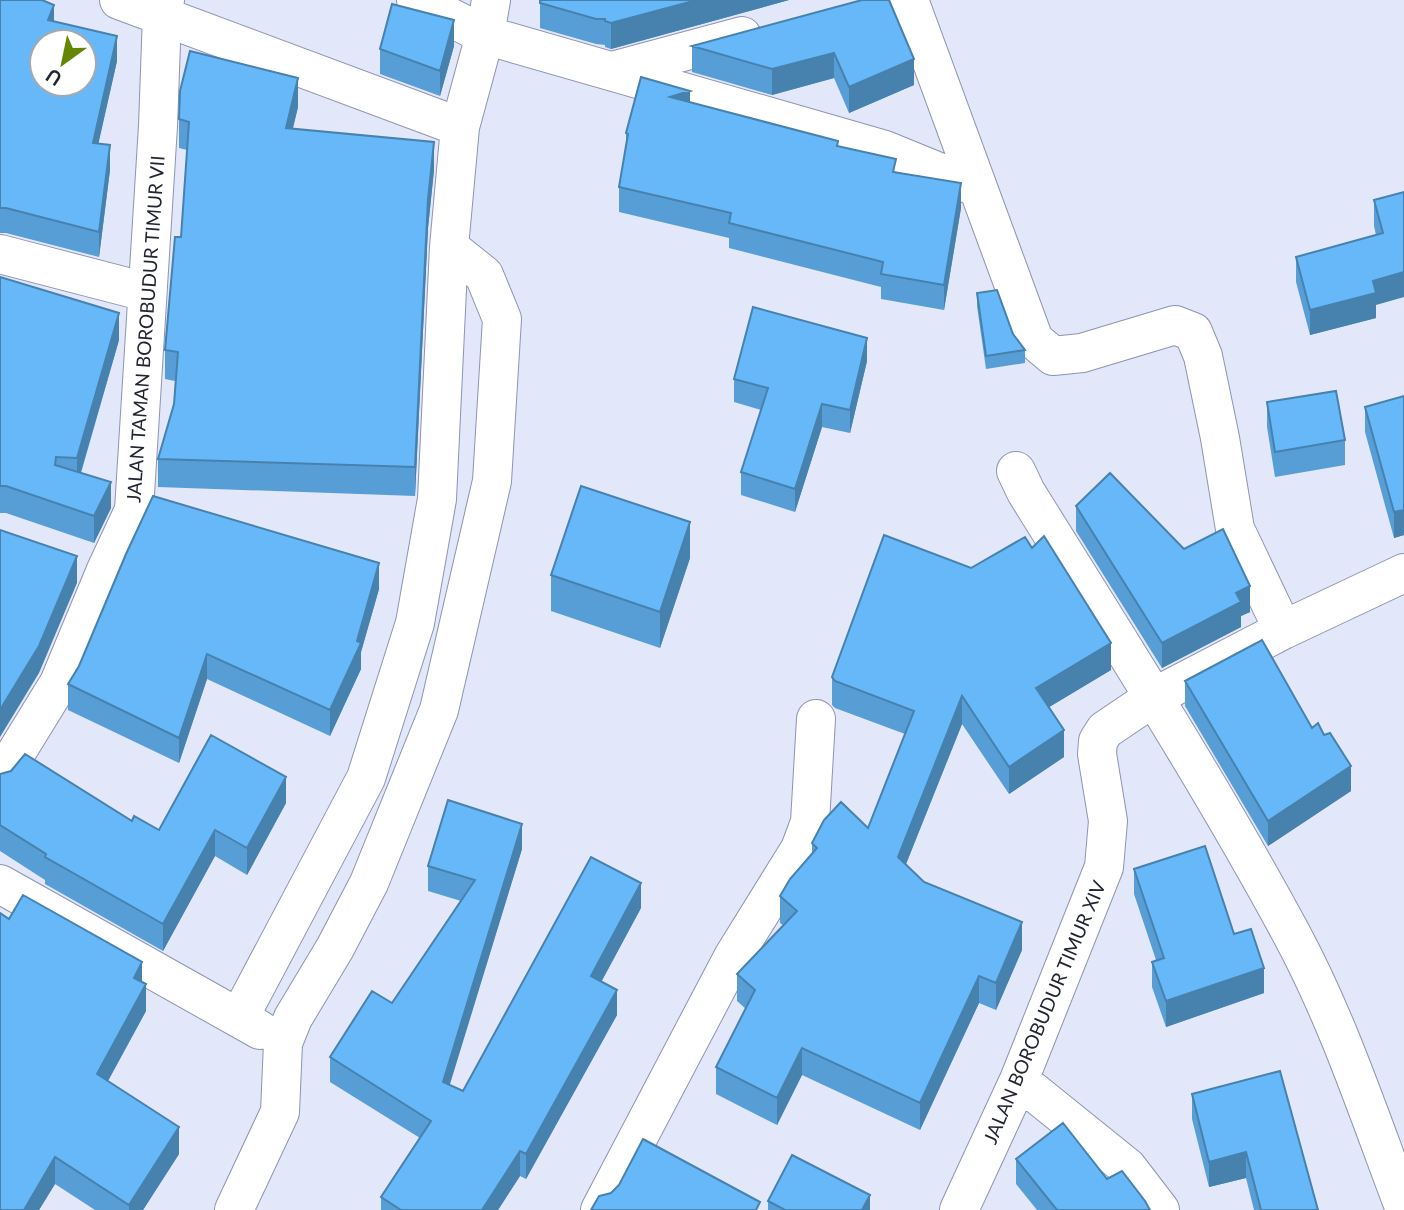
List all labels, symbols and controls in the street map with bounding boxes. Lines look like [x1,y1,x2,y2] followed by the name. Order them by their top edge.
[28,28,98,98] north arrow
[41,64,66,91] text: U
[121,155,169,503] street label: JALAN TAMAN BOROBUDUR TIMUR VII
[978,877,1110,1147] street label: JALAN BOROBUDUR TIMUR XIV

